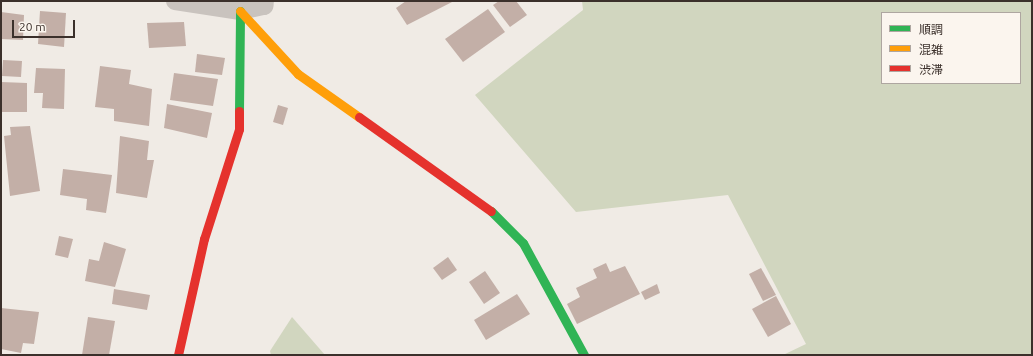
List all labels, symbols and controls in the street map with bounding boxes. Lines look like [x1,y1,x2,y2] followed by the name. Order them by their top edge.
[14,12,77,38] scale bar
[881,12,1021,84] legend
[19,20,46,33] text: 20 m
[919,23,943,36] text: 順調
[919,43,943,56] text: 混雑
[919,63,943,76] text: 渋滞

